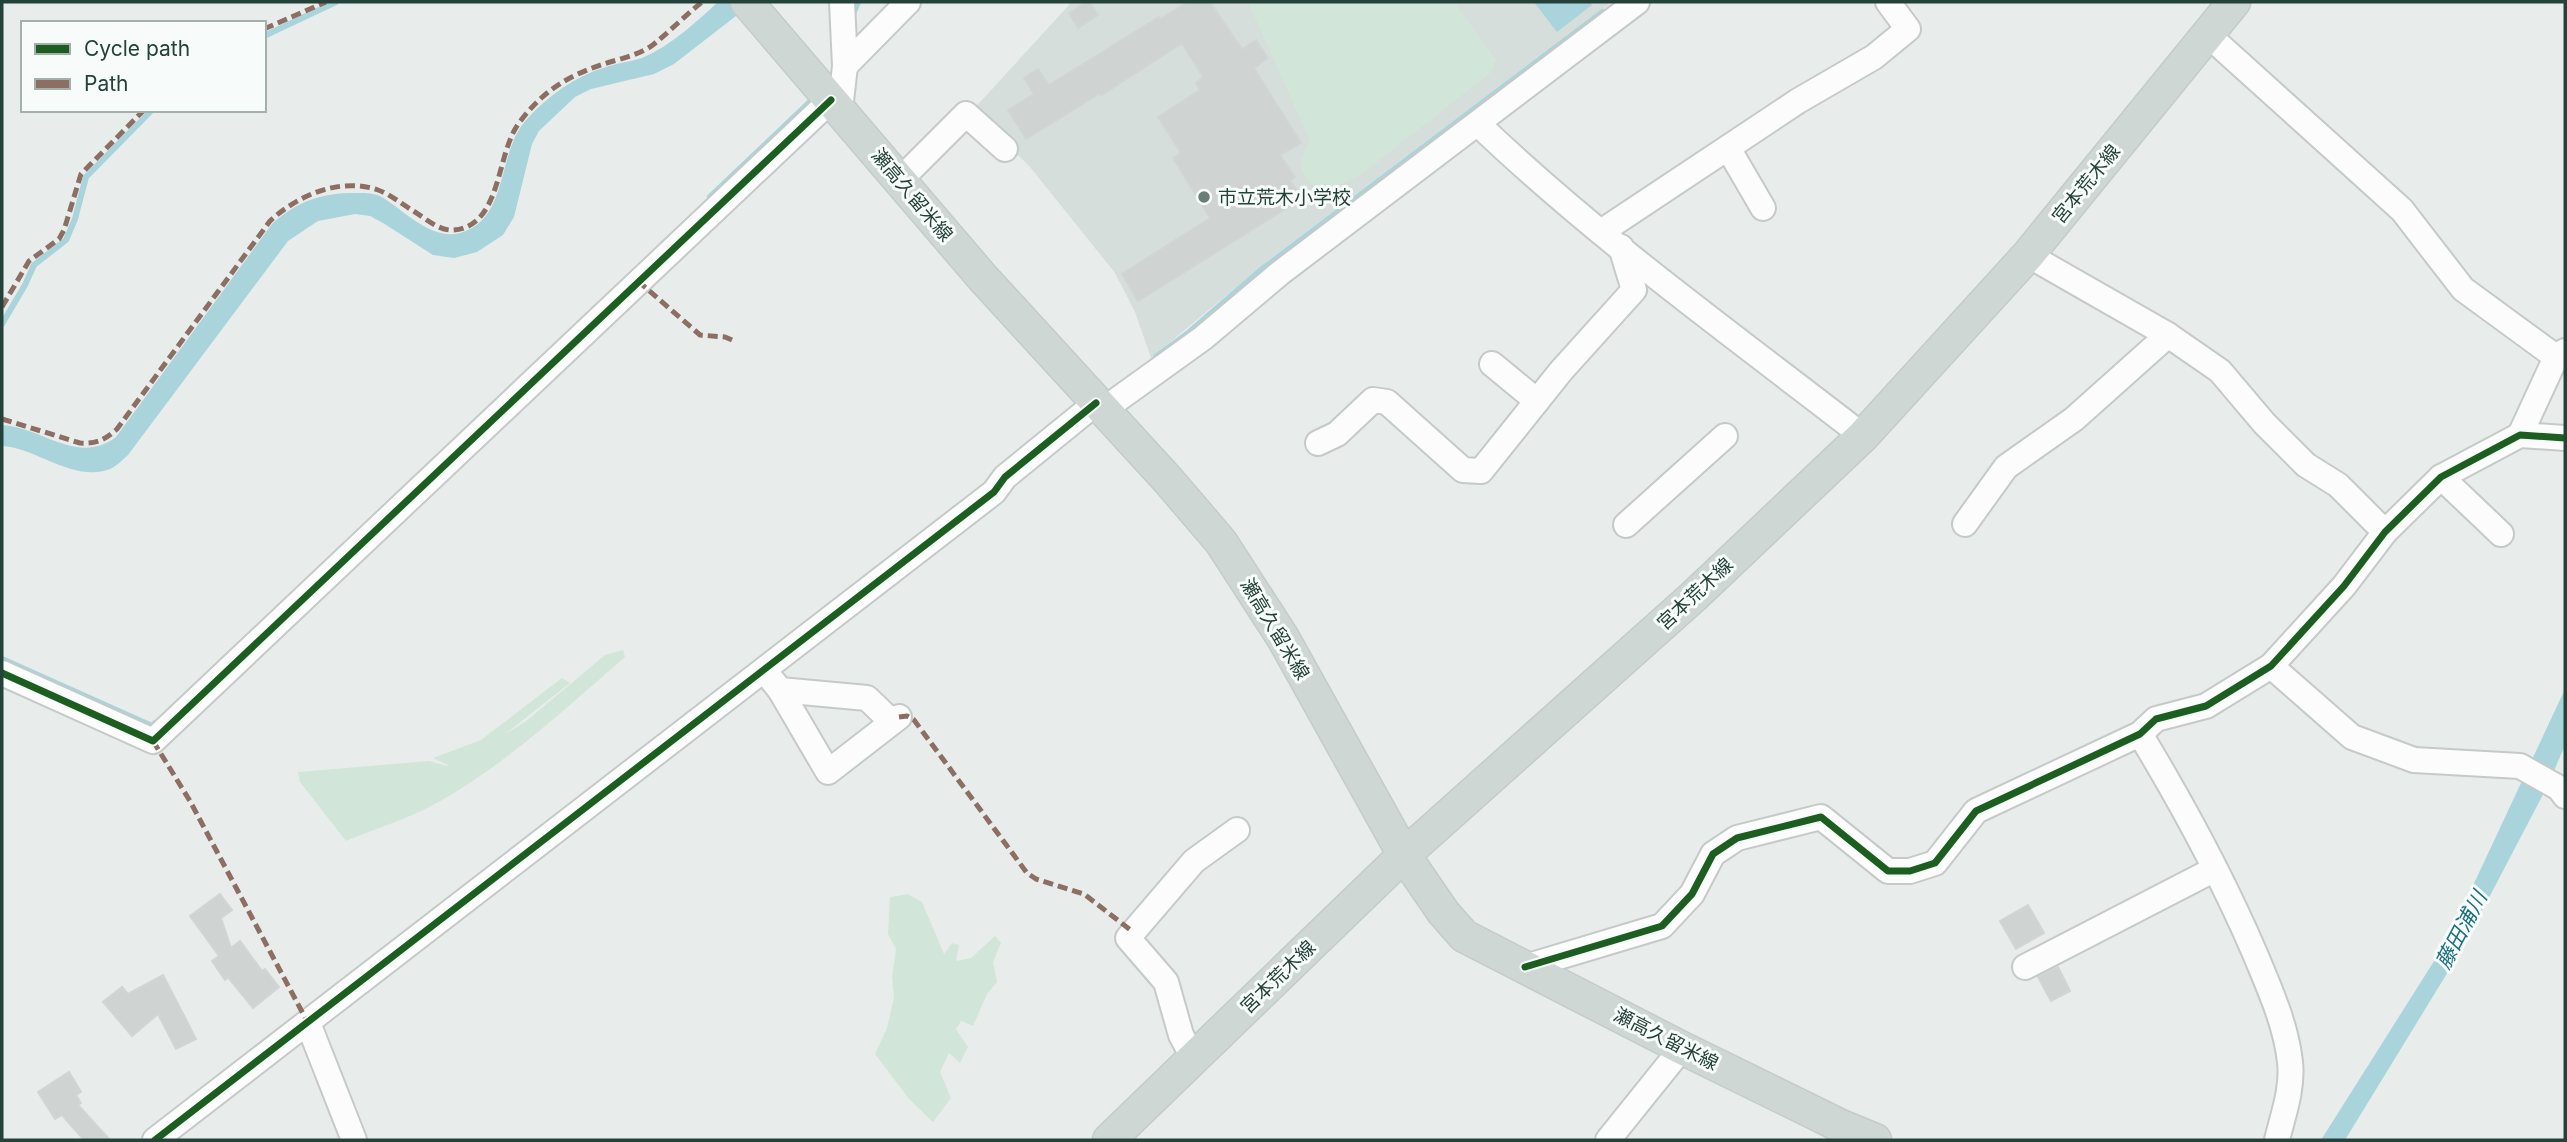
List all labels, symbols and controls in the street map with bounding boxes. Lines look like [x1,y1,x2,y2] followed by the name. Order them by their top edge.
[21,21,266,112] legend
[84,36,190,61] text: Cycle path
[84,71,129,96] text: Path
[2047,140,2125,228] street label: 宮本荒木線
[867,144,957,246] street label: 瀬高久留米線
[1218,186,1351,209] place label: 市立荒木小学校
[1196,189,1212,205] marker: 市立荒木小学校
[1652,553,1738,635] street label: 宮本荒木線
[1236,574,1314,684] street label: 瀬高久留米線
[2430,885,2493,973] water label: 藤田浦川
[1236,936,1320,1018] street label: 宮本荒木線
[1610,1003,1722,1075] street label: 瀬高久留米線

